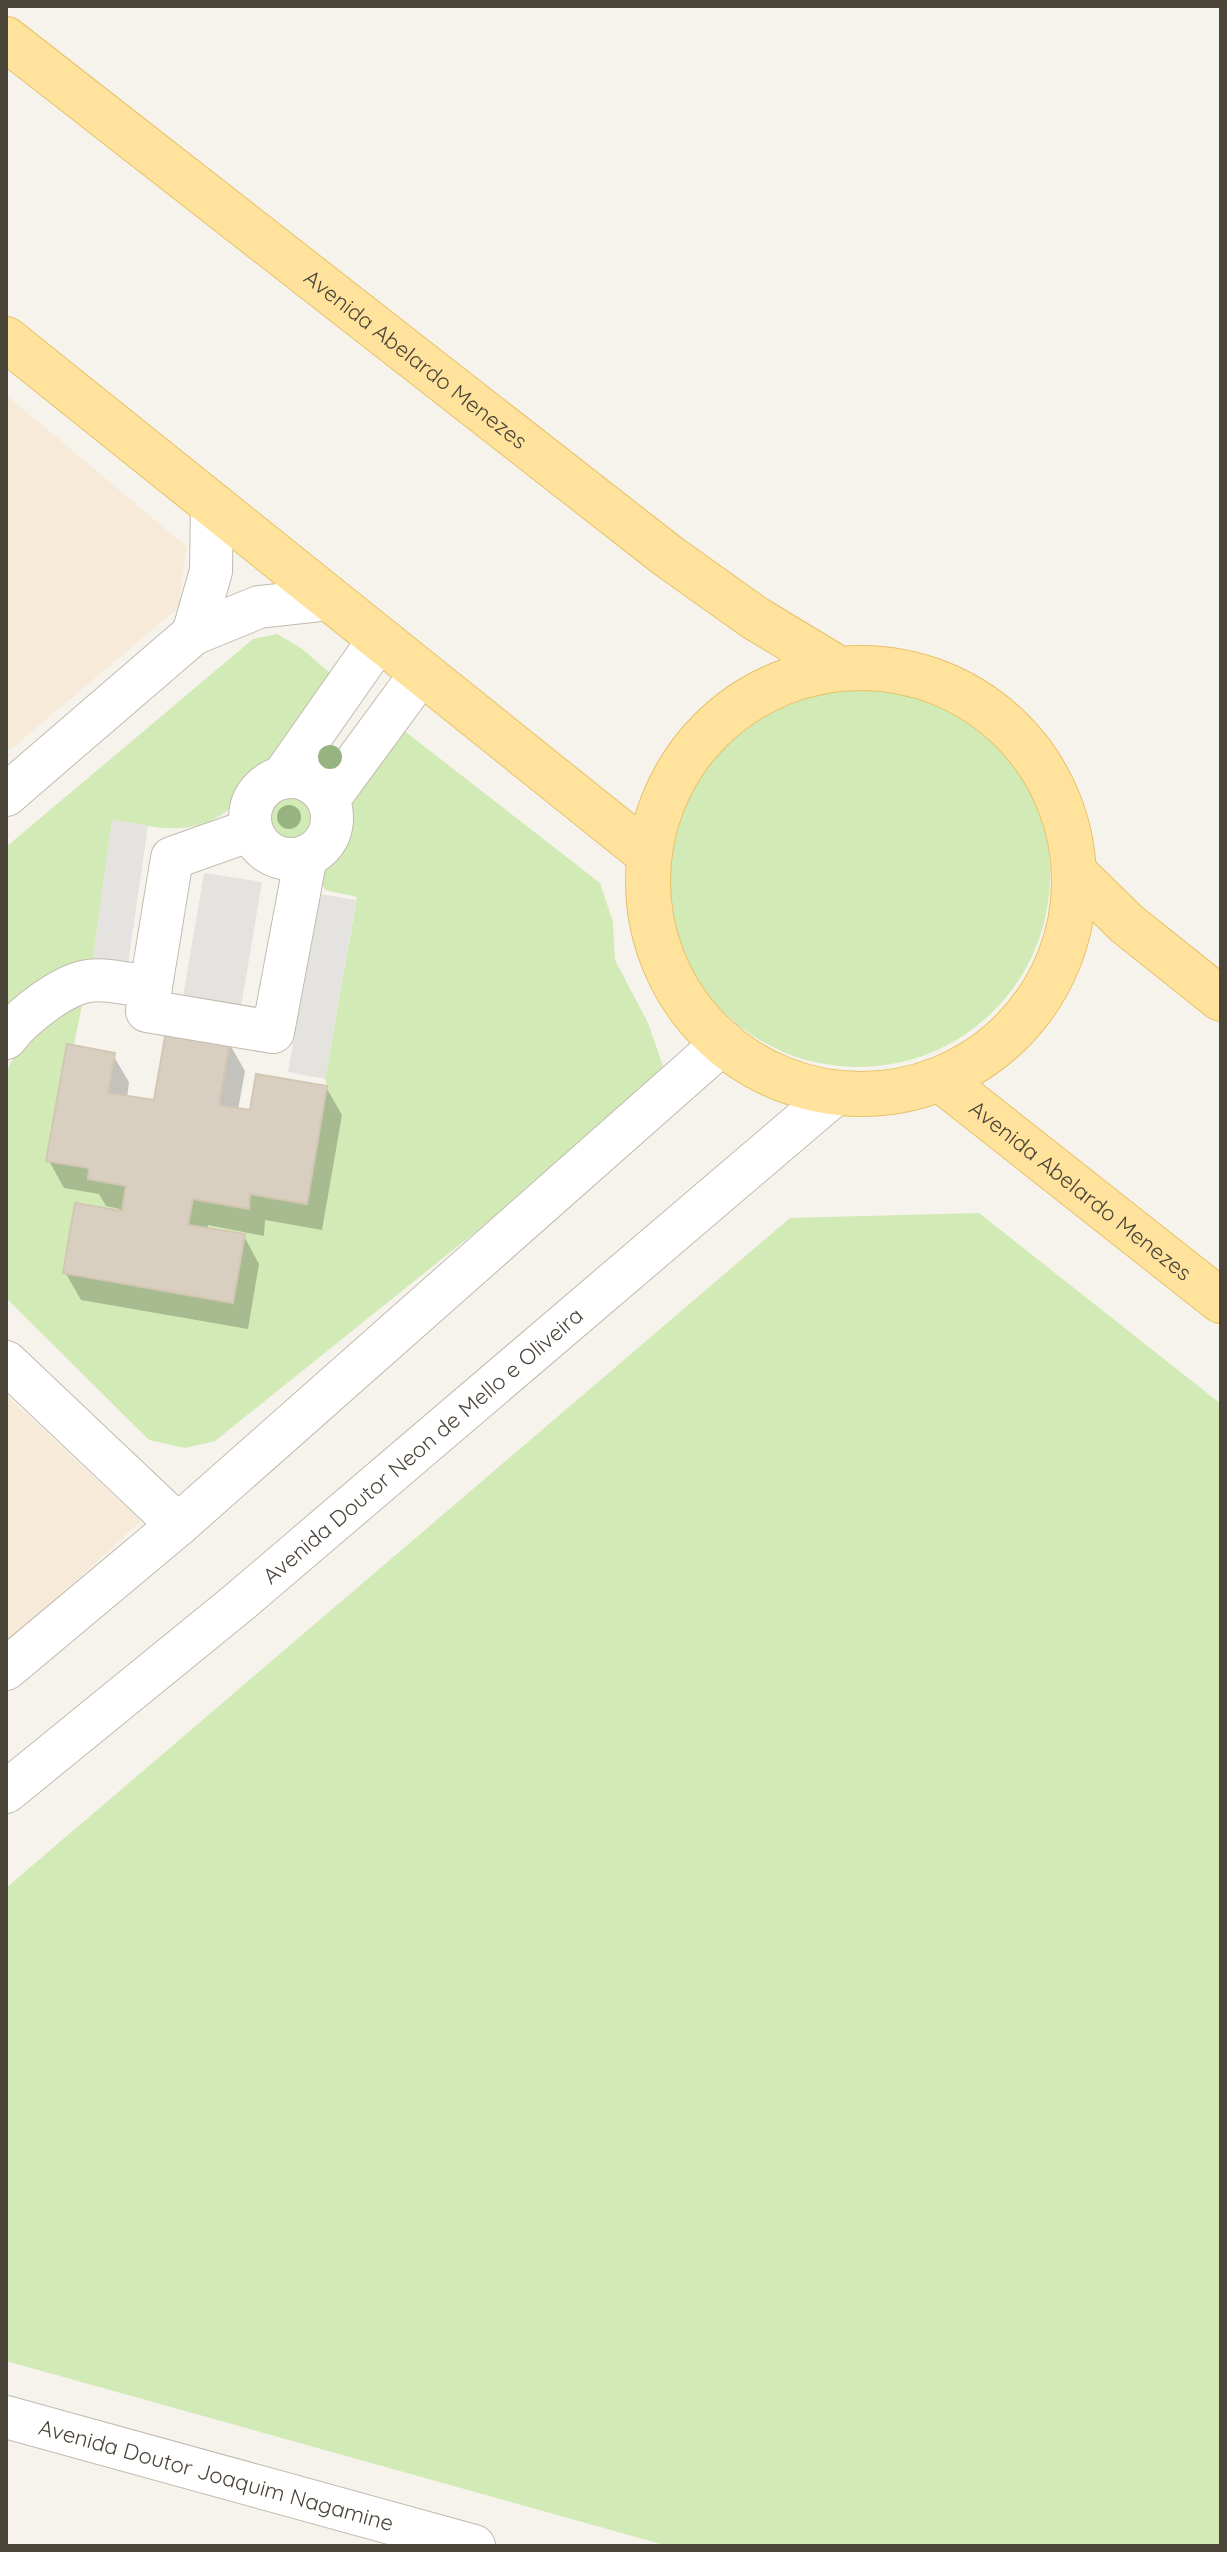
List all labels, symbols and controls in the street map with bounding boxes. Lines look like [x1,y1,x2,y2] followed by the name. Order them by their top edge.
[299,263,533,455] street label: Avenida Abelardo Menezes
[964,1094,1198,1287] street label: Avenida Abelardo Menezes
[257,1301,589,1590] street label: Avenida Doutor Neon de Mello e Oliveira
[36,2413,397,2537] street label: Avenida Doutor Joaquim Nagamine

